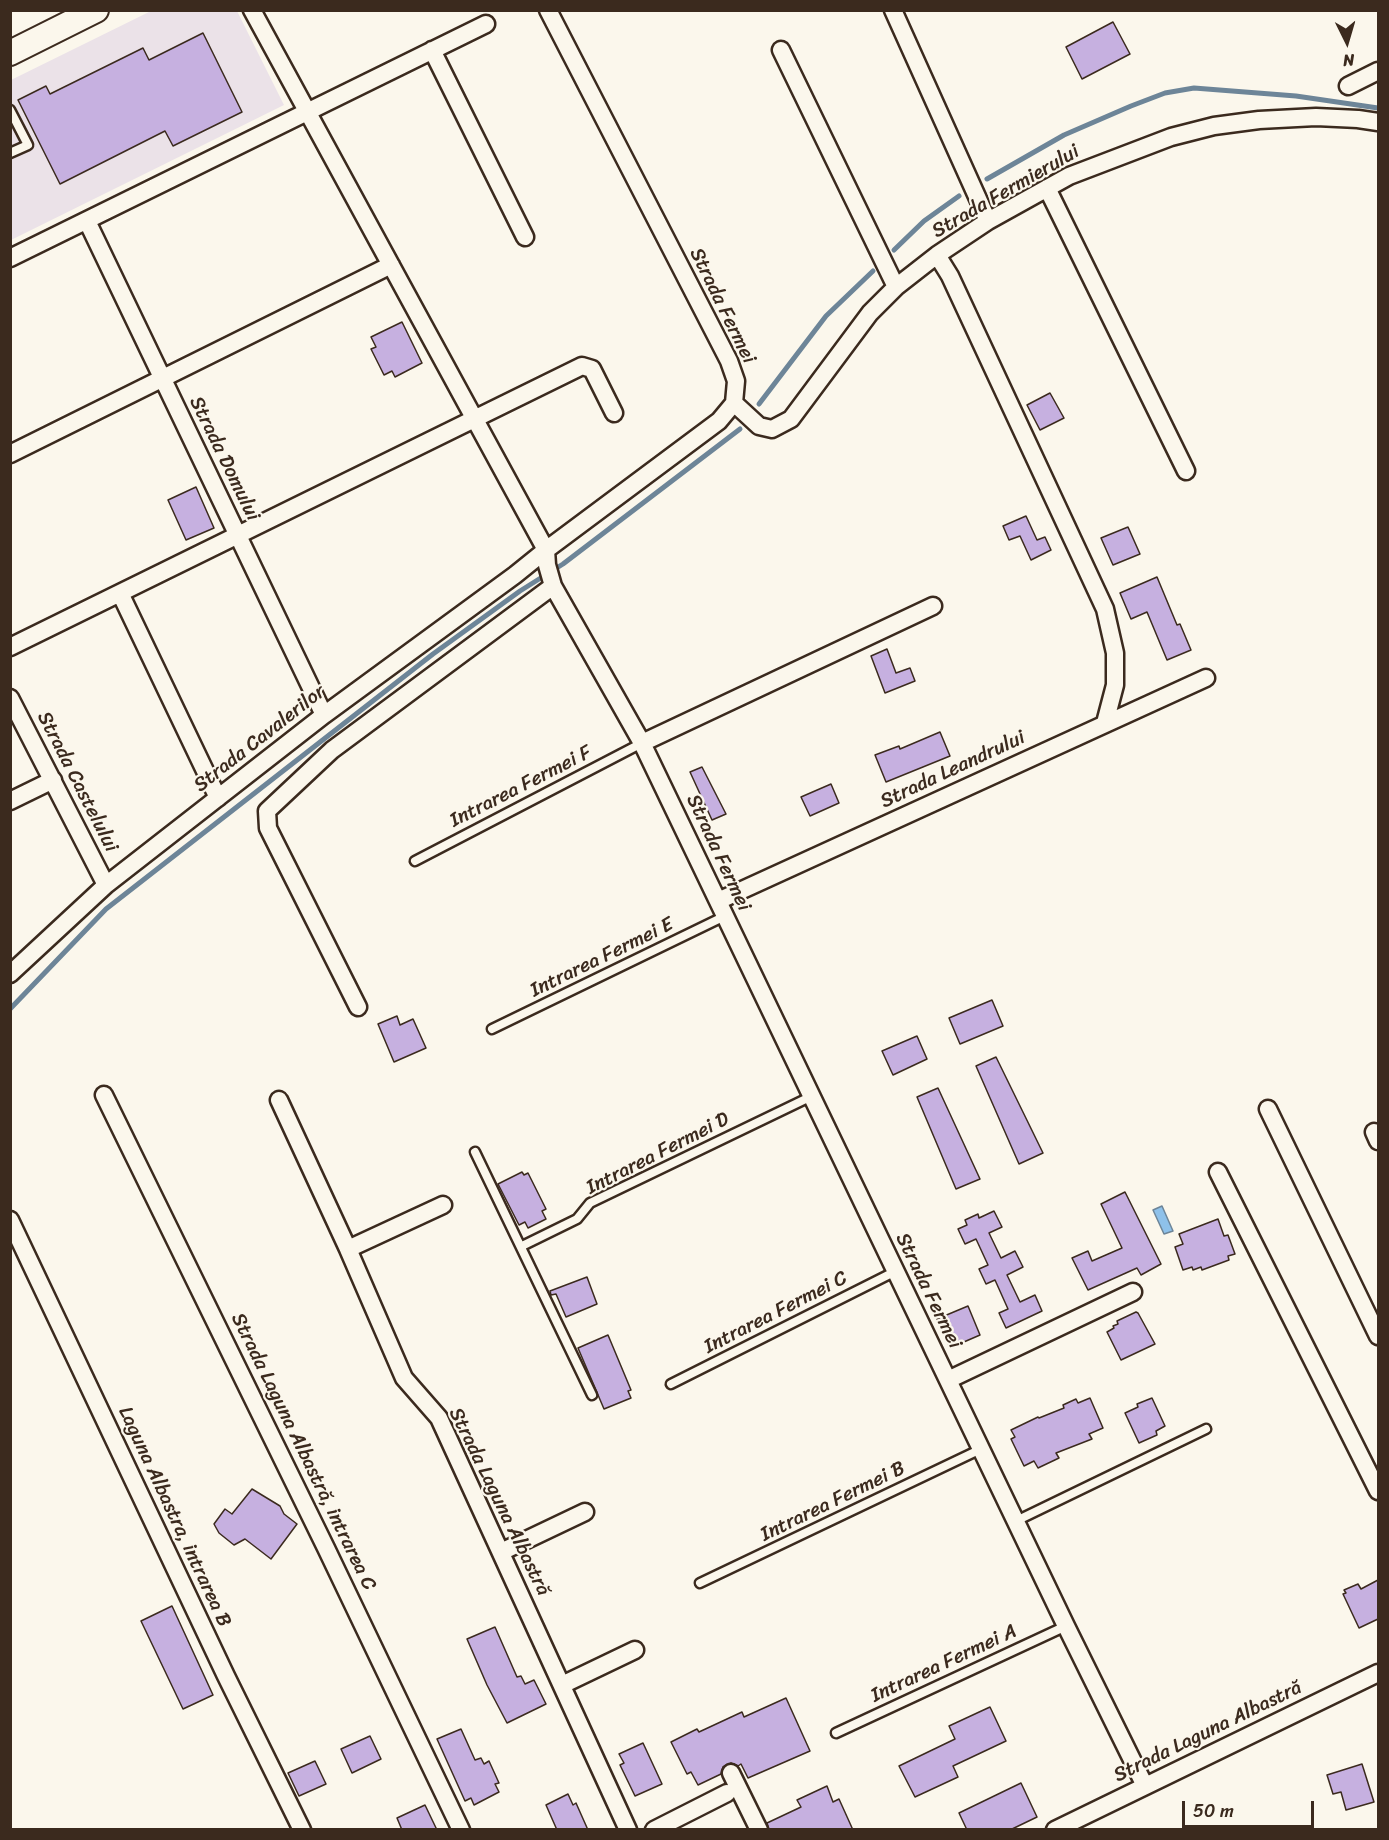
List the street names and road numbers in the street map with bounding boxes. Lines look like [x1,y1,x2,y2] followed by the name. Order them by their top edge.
[928,140,1084,244] street label: Strada Fermierului
[684,244,760,368] street label: Strada Fermei
[184,393,264,525] street label: Strada Domului
[189,680,331,798] street label: Strada Cavalerilor
[31,708,123,856] street label: Strada Castelului
[877,726,1029,814] street label: Strada Leandrului
[446,741,596,833] street label: Intrarea Fermei F
[681,791,755,915] street label: Strada Fermei
[527,913,677,1003] street label: Intrarea Fermei E
[583,1108,733,1200] street label: Intrarea Fermei D
[890,1229,966,1353] street label: Strada Fermei
[700,1267,852,1359] street label: Intrarea Fermei C
[225,1309,381,1595] street label: Strada Laguna Albastră, intrarea C
[112,1403,236,1631] street label: Laguna Albastra, intrarea B
[443,1404,555,1600] street label: Strada Laguna Albastră
[757,1457,909,1547] street label: Intrarea Fermei B
[867,1620,1021,1708] street label: Intrarea Fermei A
[1110,1676,1306,1788] street label: Strada Laguna Albastră

